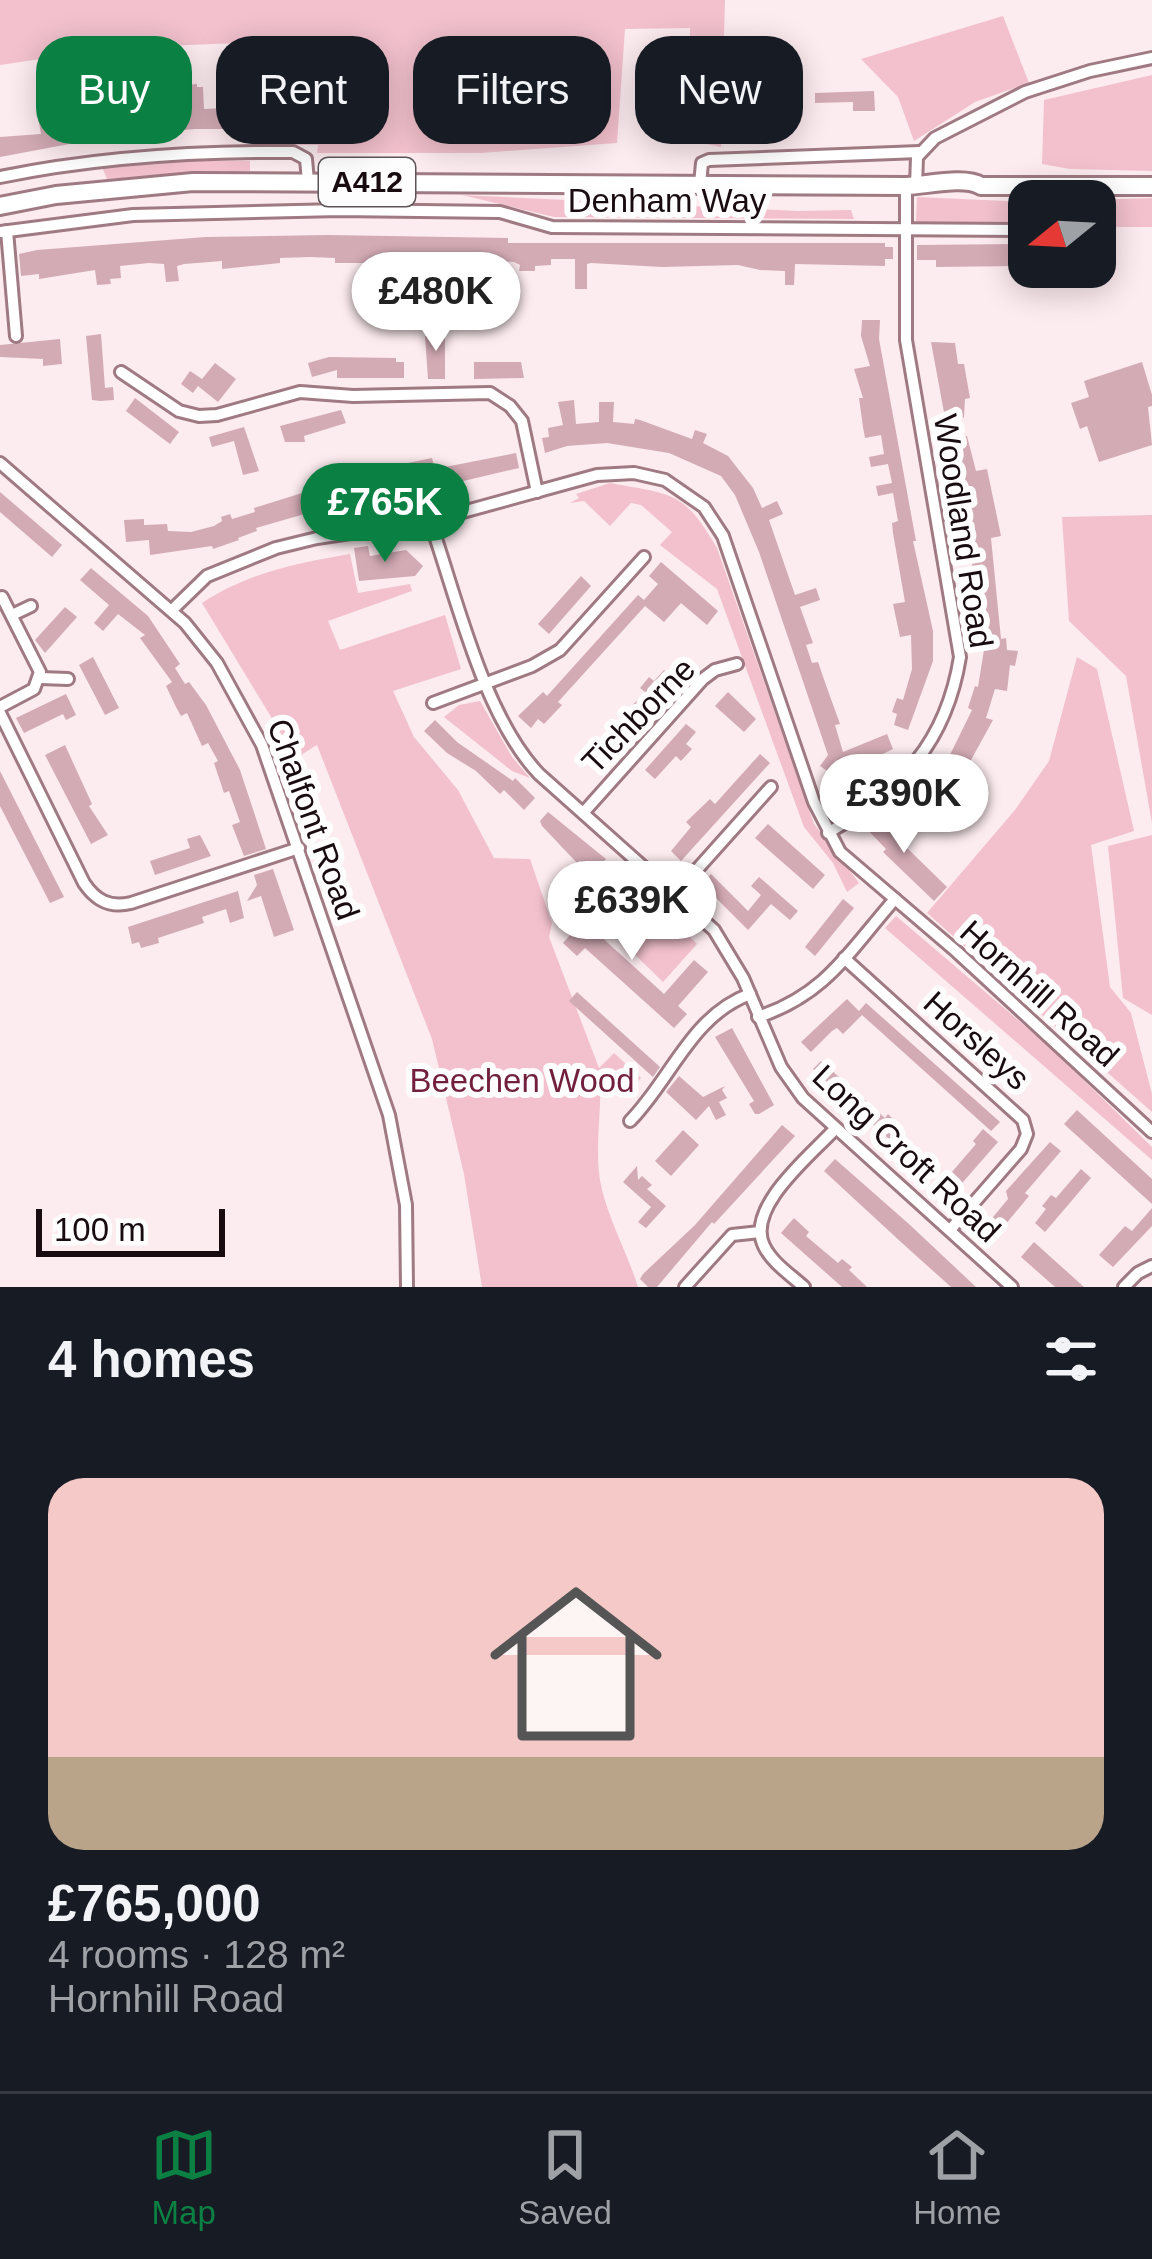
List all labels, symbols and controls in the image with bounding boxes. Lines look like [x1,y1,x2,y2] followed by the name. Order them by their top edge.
[36,36,192,144] chip: Buy
[216,36,389,144] chip: Rent
[413,36,611,144] chip: Filters
[635,36,803,144] chip: New
[319,158,415,206] road number: A412
[1008,180,1116,288] north arrow
[1008,180,1116,288] map controls
[568,182,767,219] street label: Denham Way
[352,252,520,354] pin: £480K
[379,269,493,312] text: £480K
[927,412,1000,651] street label: Woodland Road
[301,463,469,565] pin: £765K
[328,480,442,523] text: £765K
[575,650,702,781] street label: Tichborne
[260,714,367,925] street label: Chalfont Road
[820,754,988,856] pin: £390K
[847,771,961,814] text: £390K
[548,861,716,963] pin: £639K
[575,878,689,921] text: £639K
[953,913,1126,1074] street label: Hornhill Road
[917,984,1037,1097] street label: Horsleys
[805,1057,1008,1249] street label: Long Croft Road
[409,1062,635,1099] park label: Beechen Wood
[36,1203,225,1256] scale bar
[54,1211,146,1248] text: 100 m
[1038,1326,1104,1392] icon: filters
[48,1331,255,1388] text: 4 homes
[468,1556,684,1772] icon: home
[48,1875,261,1932] text: £765,000
[48,1933,345,1976] text: 4 rooms · 128 m²
[48,1977,284,2020] text: Hornhill Road
[151,2122,217,2232] tab: Map
[518,2122,612,2232] tab: Saved
[913,2122,1001,2232] tab: Home

